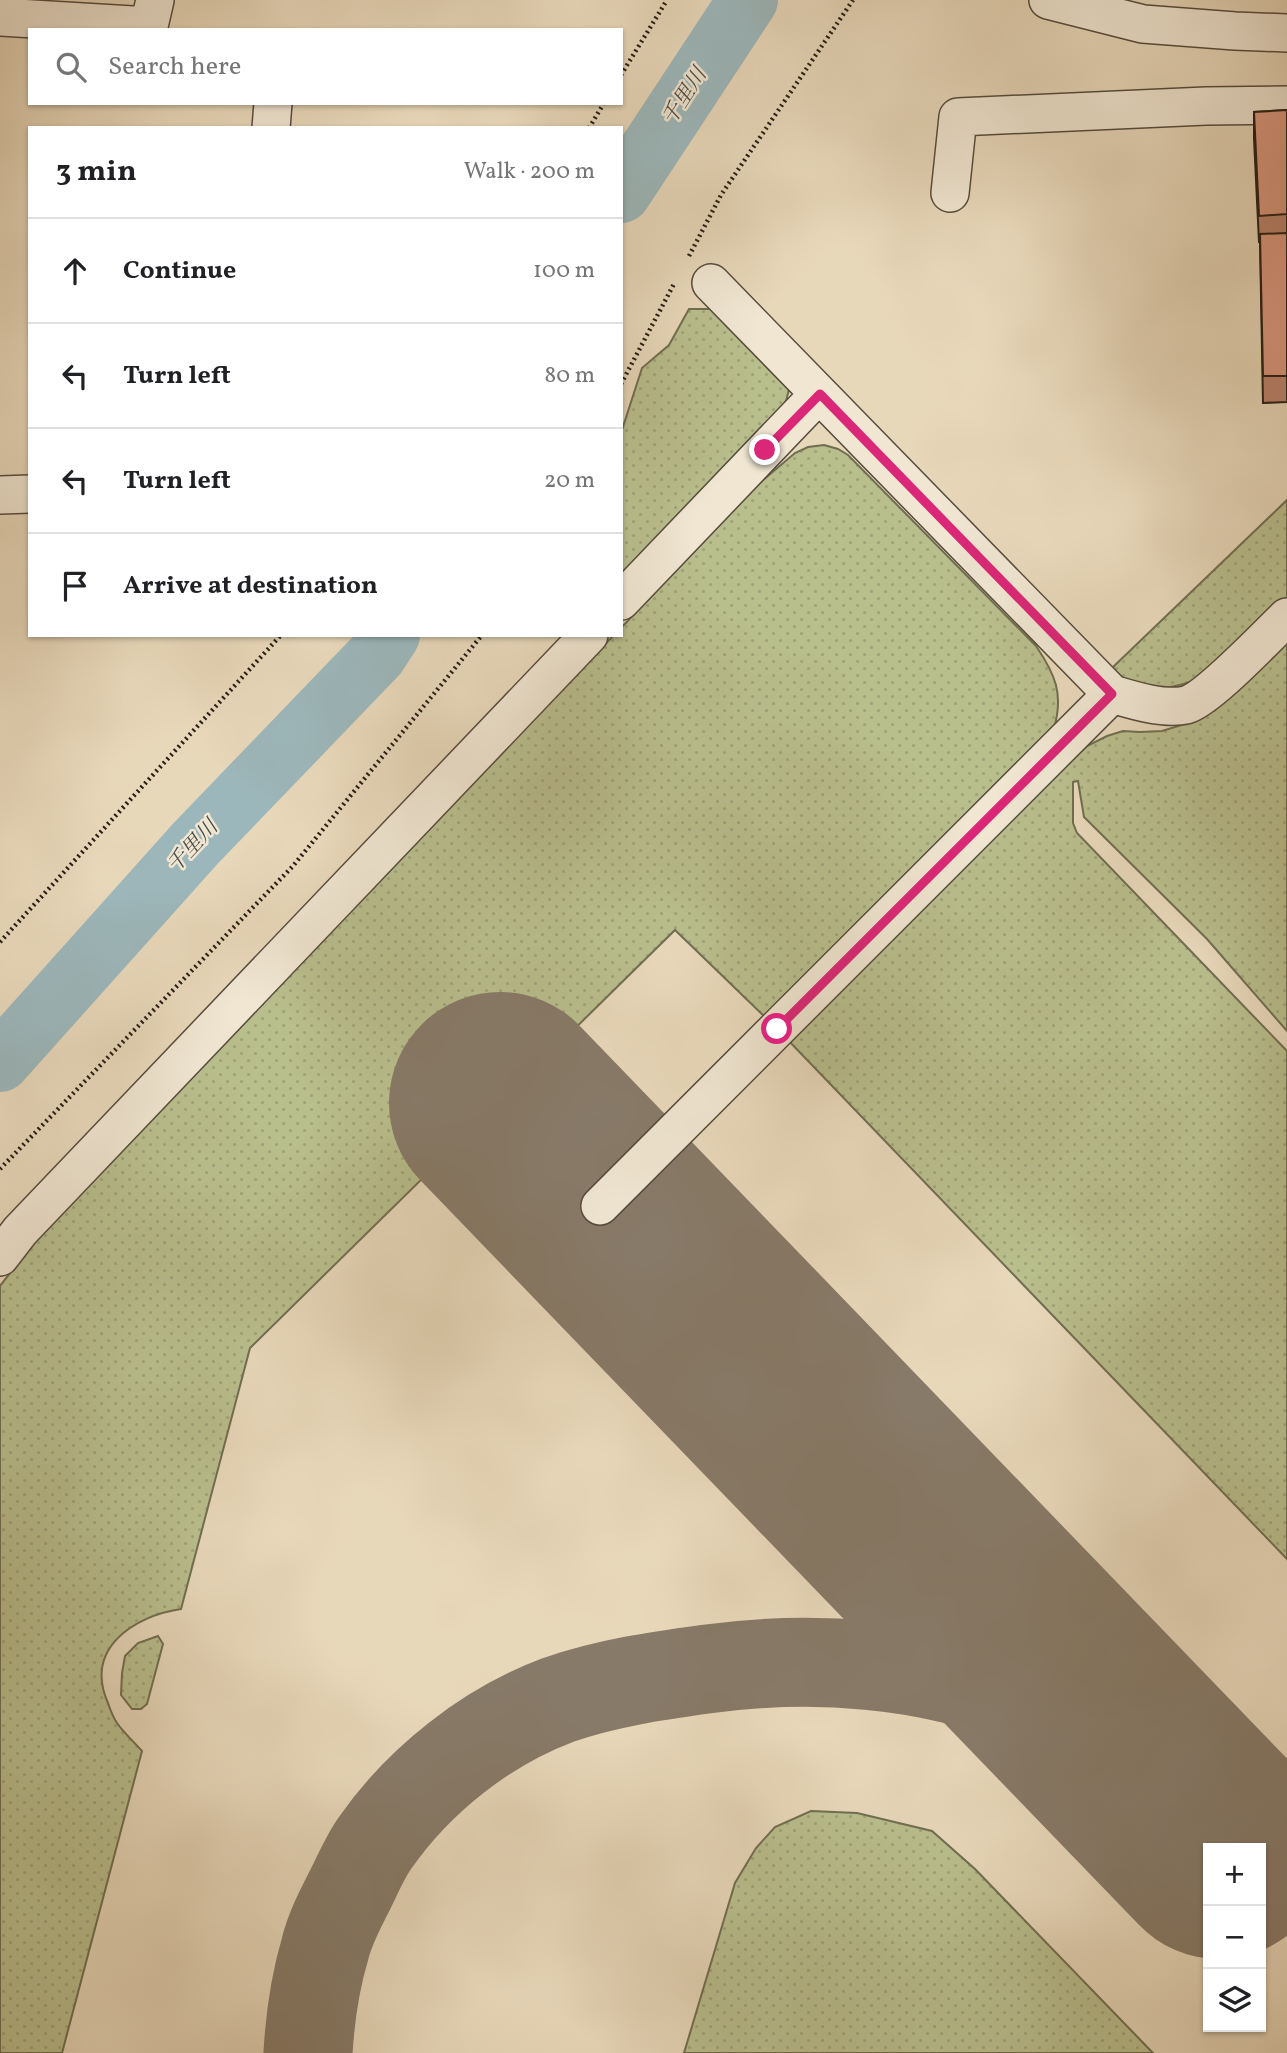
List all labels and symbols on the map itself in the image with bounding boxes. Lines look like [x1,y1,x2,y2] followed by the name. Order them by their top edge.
[656,61,715,131] water label: 千里川
[749,434,780,465] route end
[161,813,226,880] water label: 千里川
[761,1013,792,1044] route start

